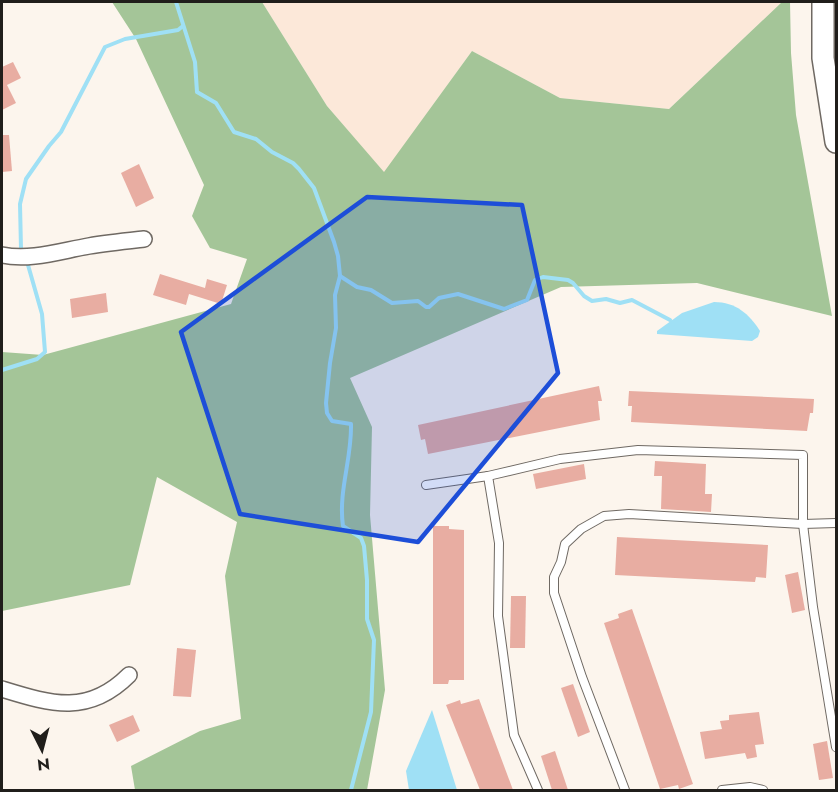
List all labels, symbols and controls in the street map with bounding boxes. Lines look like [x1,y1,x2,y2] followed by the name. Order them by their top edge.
[12,720,72,780] north arrow
[36,752,51,777] text: N

